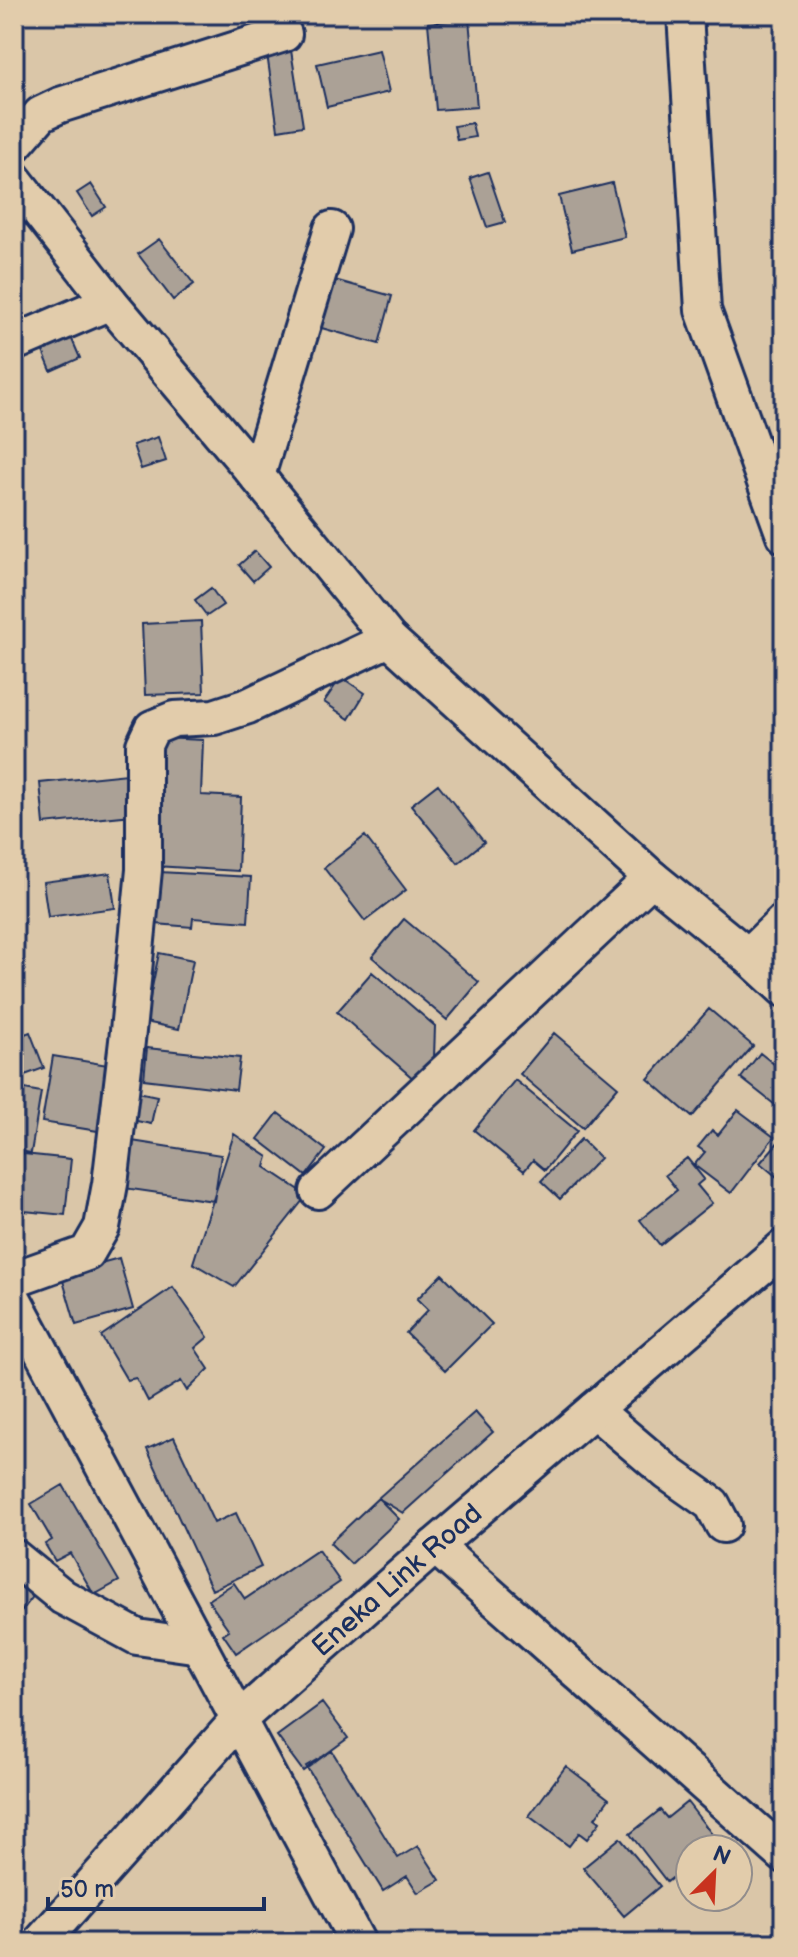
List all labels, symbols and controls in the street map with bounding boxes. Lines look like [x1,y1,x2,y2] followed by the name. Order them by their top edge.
[305,1497,489,1663] street label: Eneka Link Road
[674,1833,754,1913] north arrow
[708,1840,735,1872] text: N
[48,1861,264,1911] scale bar
[60,1875,114,1904] text: 50 m

